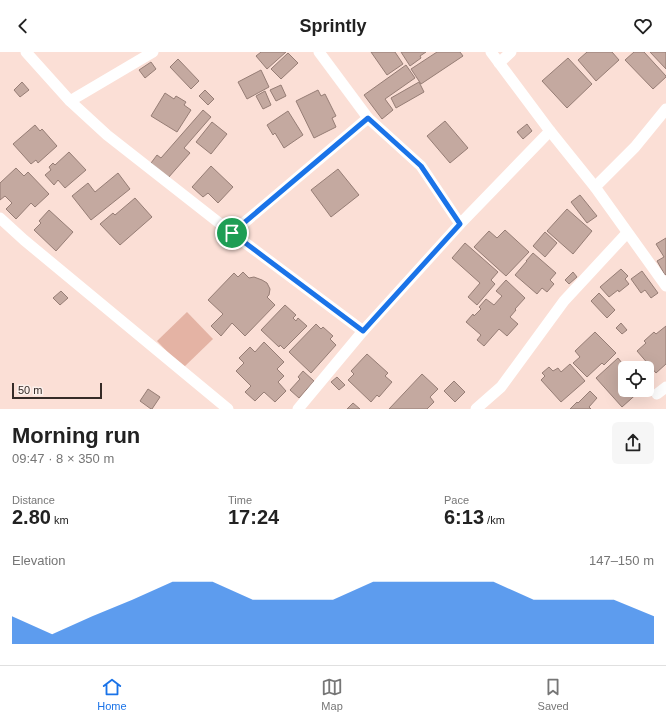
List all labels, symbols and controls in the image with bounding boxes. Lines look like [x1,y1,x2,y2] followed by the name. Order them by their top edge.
[12,15,34,37] icon: back
[632,15,654,37] icon: heart
[299,16,367,36] text: Sprintly
[215,216,249,250] pin
[221,222,243,244] icon: arrive
[618,361,654,397] map controls
[618,361,654,397] button: locate
[12,381,102,400] scale bar
[18,384,42,396] text: 50 m
[612,422,654,464] button: share
[12,423,140,448] text: Morning run
[12,451,114,466] text: 09:47 · 8 × 350 m
[12,494,55,506] text: Distance
[228,494,252,506] text: Time
[444,494,469,506] text: Pace
[12,506,51,528] text: 2.80
[228,506,279,528] text: 17:24
[444,506,484,528] text: 6:13
[51,514,69,526] text: km
[484,514,505,526] text: /km
[12,553,65,568] text: Elevation
[589,553,654,568] text: 147–150 m
[97,676,127,712] tab: Home
[321,676,343,712] tab: Map
[538,676,569,712] tab: Saved

